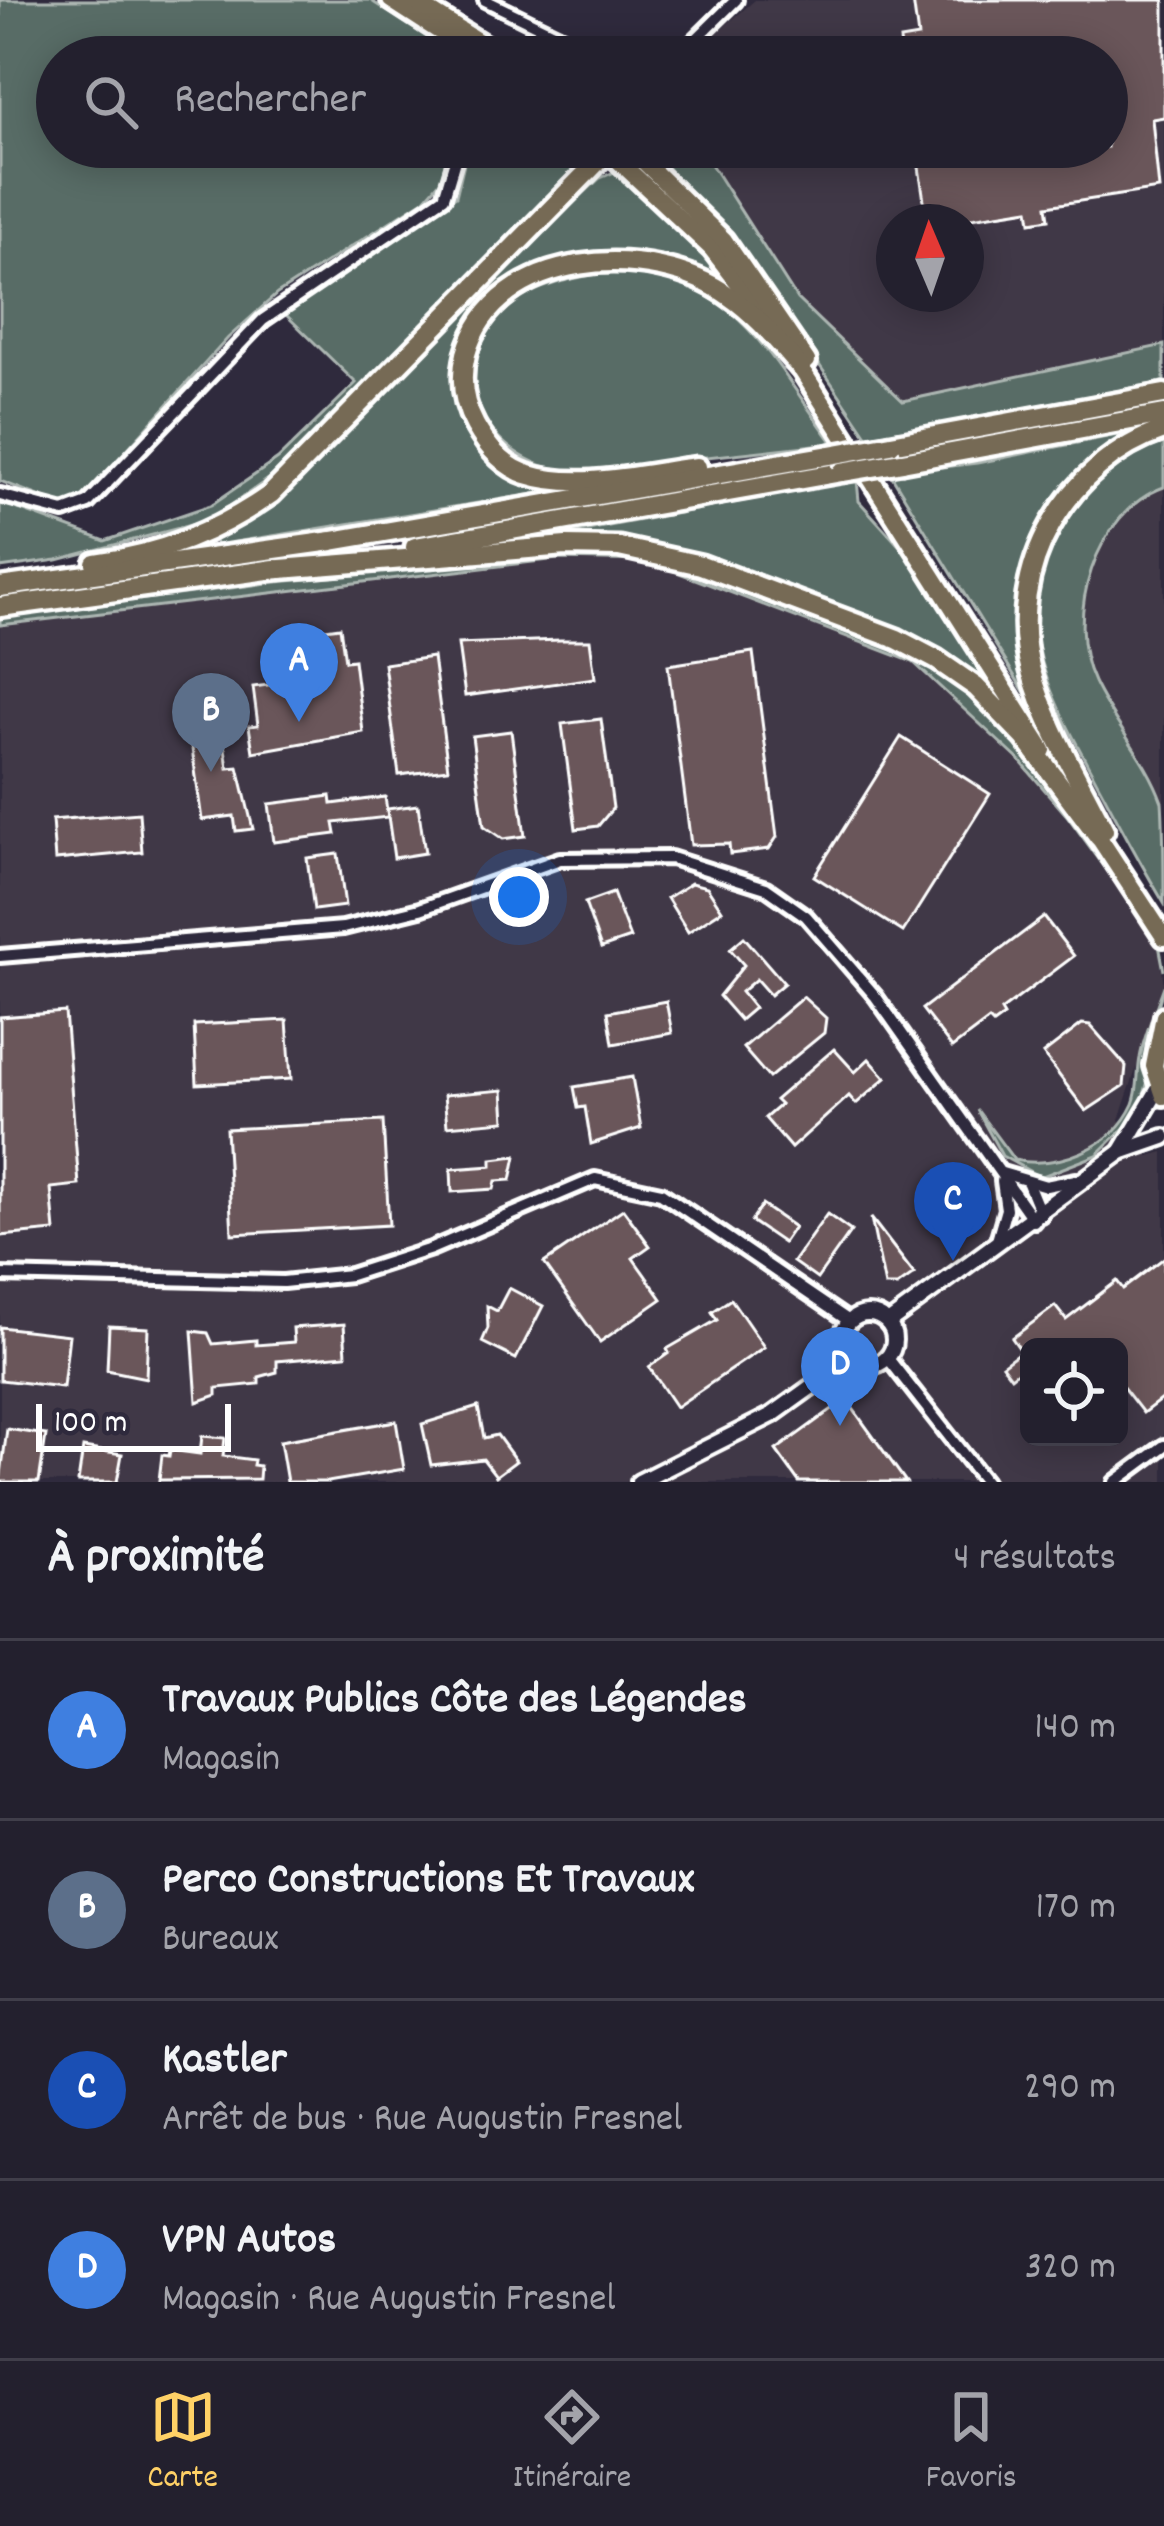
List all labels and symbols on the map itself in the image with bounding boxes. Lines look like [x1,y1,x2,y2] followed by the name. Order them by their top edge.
[876,204,984,312] north arrow
[260,623,338,722] pin: A
[172,673,250,772] pin: B
[489,867,549,927] your location
[914,1162,992,1261] pin: C
[801,1327,879,1426] pin: D
[36,1398,231,1451] scale bar

